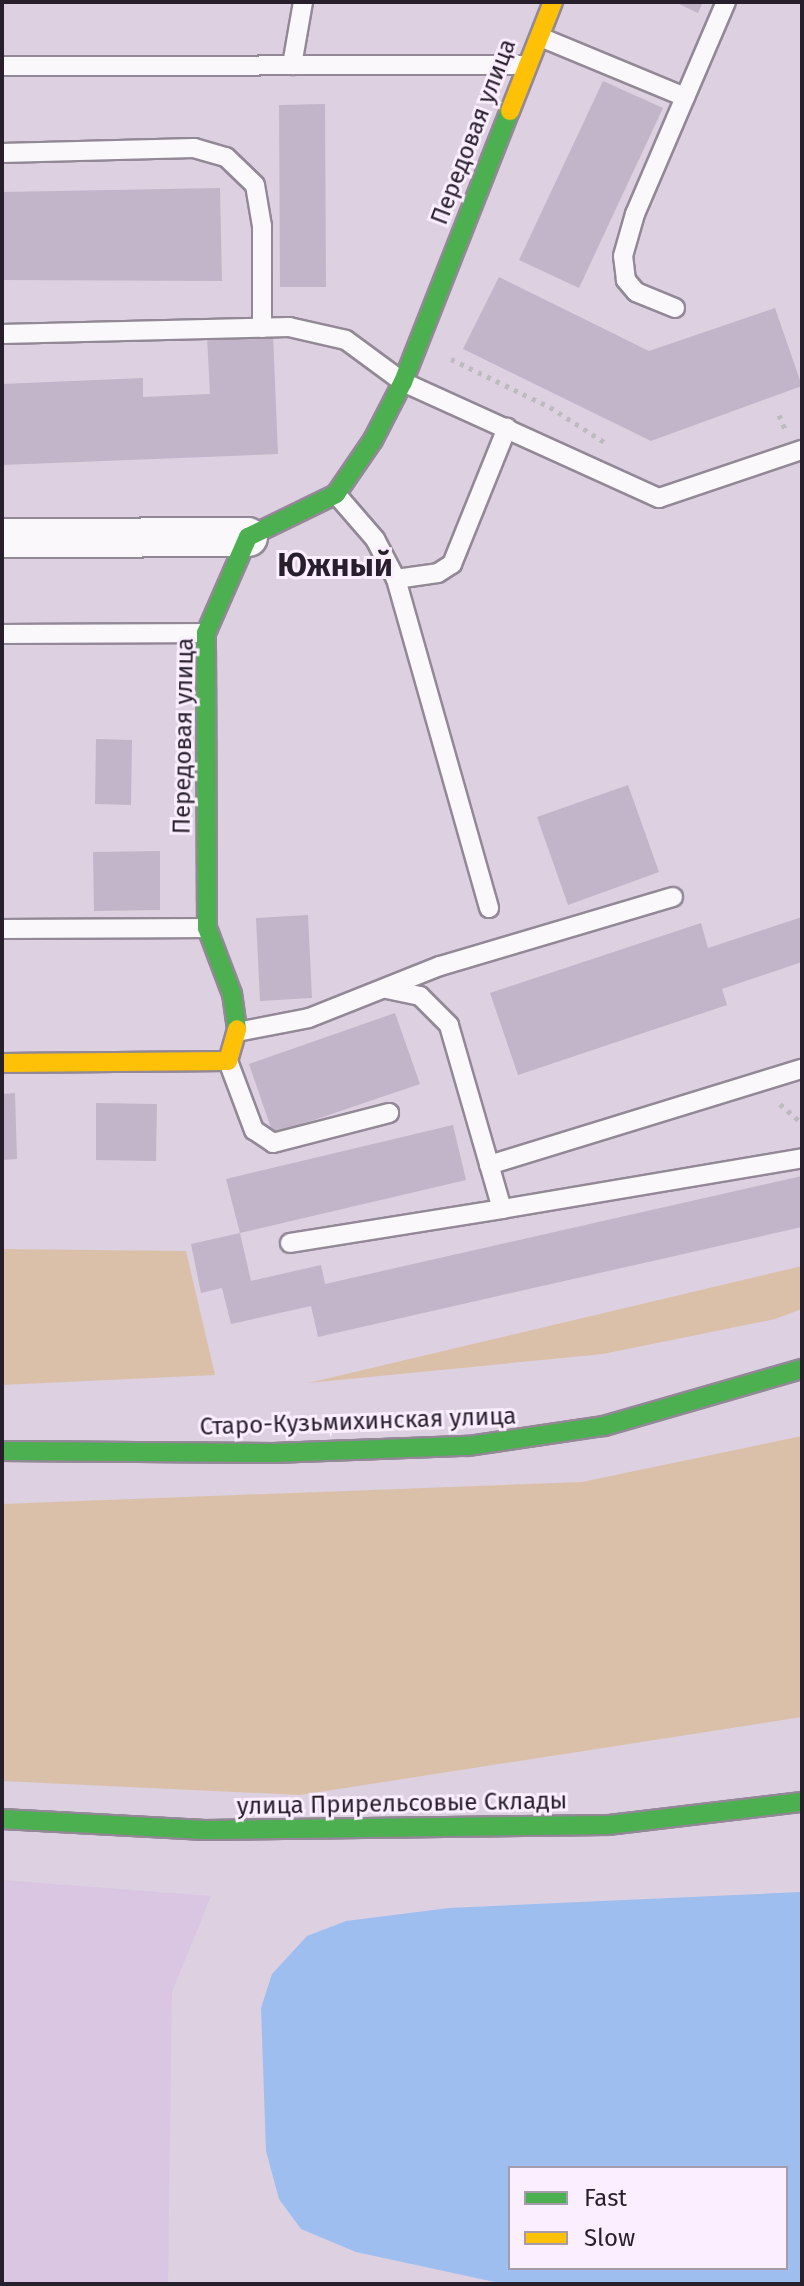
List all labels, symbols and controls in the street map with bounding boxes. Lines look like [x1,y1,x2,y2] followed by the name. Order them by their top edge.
[425,35,523,229] street label: Передовая улица
[277,546,393,584] district label: Южный
[168,637,200,835] street label: Передовая улица
[199,1402,517,1442] street label: Старо-Кузьмихинская улица
[237,1787,567,1821] street label: улица Прирельсовые Склады
[508,2166,788,2270] legend
[584,2184,627,2212] text: Fast
[584,2224,635,2252] text: Slow

